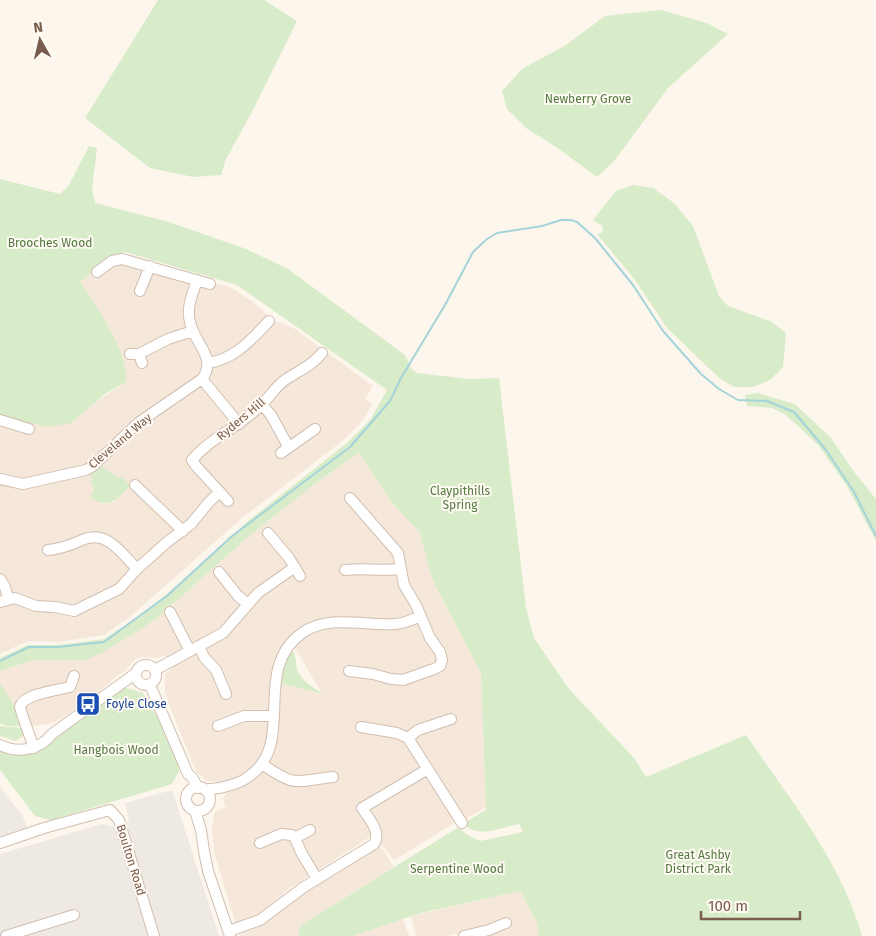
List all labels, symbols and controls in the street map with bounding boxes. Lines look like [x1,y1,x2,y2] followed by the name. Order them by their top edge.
[15,15,65,65] north arrow
[32,19,44,37] text: N
[545,92,631,106] park label: Newberry Grove
[8,236,92,250] park label: Brooches Wood
[214,394,268,443] street label: Ryders Hill
[86,410,154,471] street label: Cleveland Way
[430,484,490,512] park label: Claypithills Spring
[75,691,101,717] bus stop icon: Foyle Close
[106,697,167,711] place label: Foyle Close
[73,743,159,757] park label: Hangbois Wood
[114,823,148,897] street label: Boulton Road
[665,848,732,876] park label: Great Ashby District Park
[410,862,504,876] park label: Serpentine Wood
[701,888,800,920] scale bar
[708,897,748,915] text: 100 m

